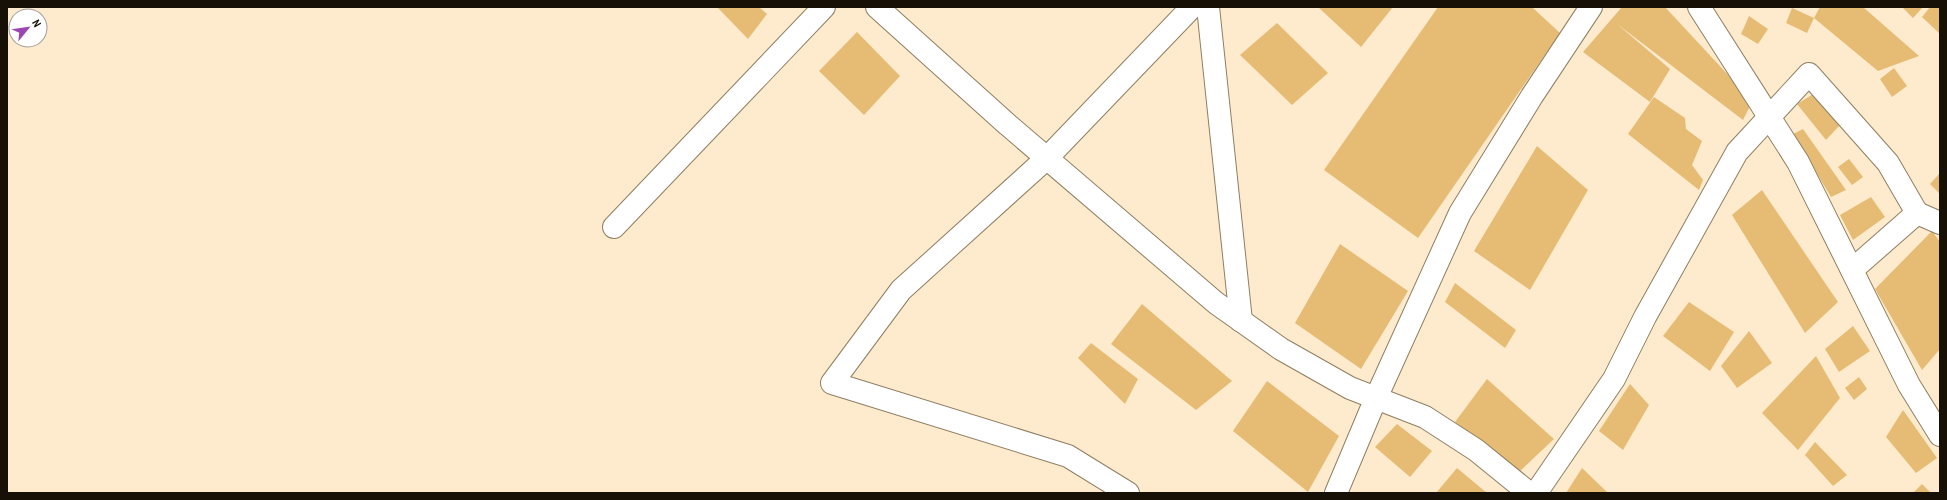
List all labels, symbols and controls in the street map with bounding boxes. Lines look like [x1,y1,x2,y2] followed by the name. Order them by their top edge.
[8,8,48,48] north arrow
[29,17,44,29] text: N

